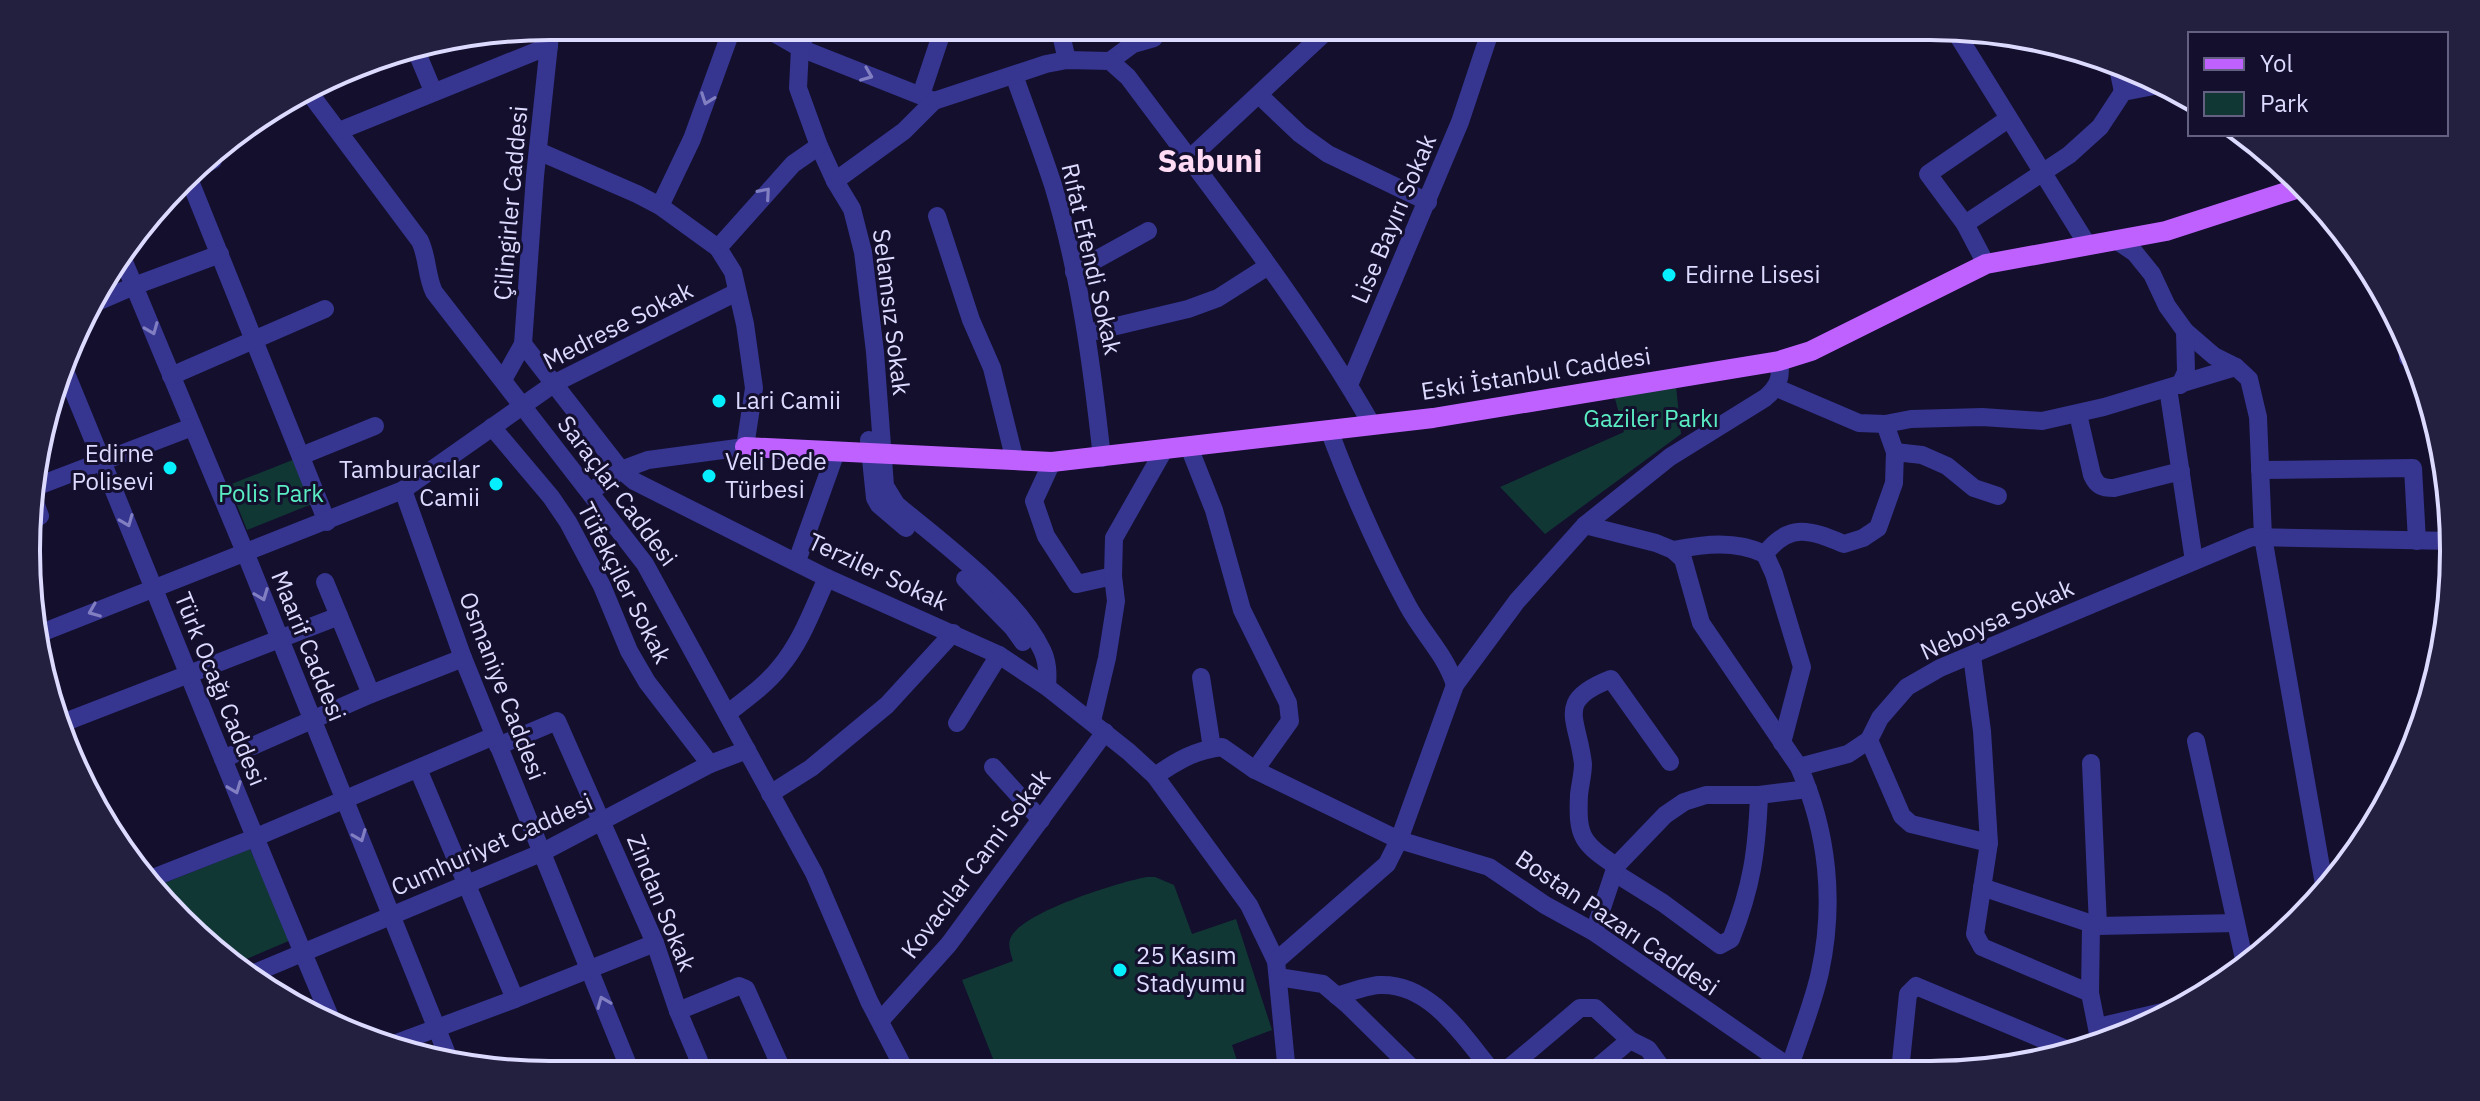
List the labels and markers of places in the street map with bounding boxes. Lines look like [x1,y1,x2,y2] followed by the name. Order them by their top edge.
[1685,258,1821,290] place label: Edirne Lisesi
[1660,266,1678,284] marker: Edirne Lisesi
[735,384,841,416] place label: Lari Camii
[710,392,728,410] marker: Lari Camii
[71,437,154,497] place label: Edirne Polisevi
[725,445,827,505] place label: Veli Dede Türbesi
[339,453,480,513] place label: Tamburacılar Camii
[161,459,179,477] marker: Edirne Polisevi
[700,467,718,485] marker: Veli Dede Türbesi
[487,475,505,493] marker: Tamburacılar Camii
[1136,939,1245,999] place label: 25 Kasım Stadyumu
[1111,961,1129,979] marker: 25 Kasım Stadyumu

